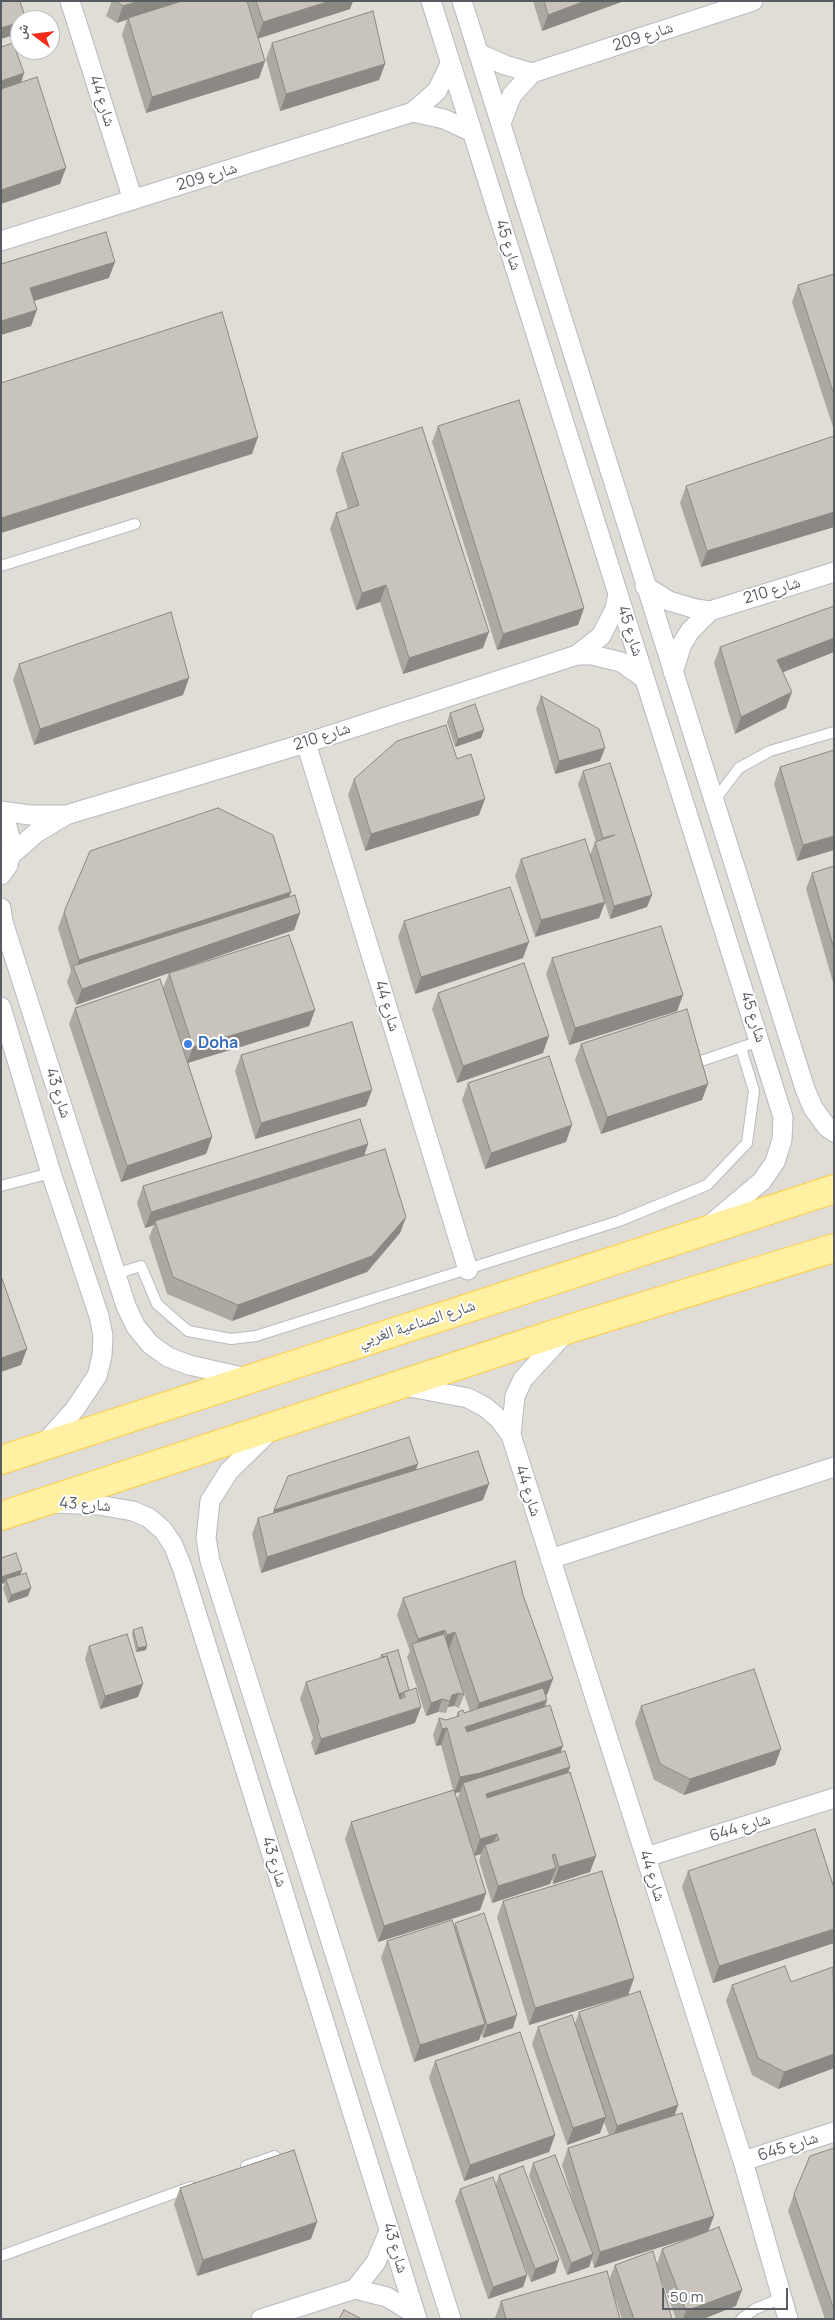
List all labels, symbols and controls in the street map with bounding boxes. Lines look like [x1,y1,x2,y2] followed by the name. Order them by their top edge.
[10,10,60,60] north arrow
[610,18,676,56] street label: شارع 209
[10,22,32,41] text: ش
[85,73,119,129] street label: شارع 44
[174,159,240,195] street label: شارع 209
[491,217,525,273] street label: شارع 45
[741,573,803,609] street label: شارع 210
[613,603,647,659] street label: شارع 45
[291,719,353,755] street label: شارع 210
[370,978,404,1034] street label: شارع 44
[736,989,770,1045] street label: شارع 45
[198,1034,238,1054] place label: Doha
[182,1038,194,1050] marker: Doha
[41,1065,75,1121] street label: شارع 43
[356,1296,478,1352] street label: شارع الصناعية الغربي
[511,1463,545,1519] street label: شارع 44
[58,1494,112,1516] street label: شارع 43
[707,1810,773,1846] street label: شارع 644
[257,1834,291,1890] street label: شارع 43
[635,1848,669,1904] street label: شارع 44
[755,2128,821,2166] street label: شارع 645
[378,2220,412,2276] street label: شارع 43
[665,2278,791,2310] scale bar
[670,2286,704,2307] text: 50 m

